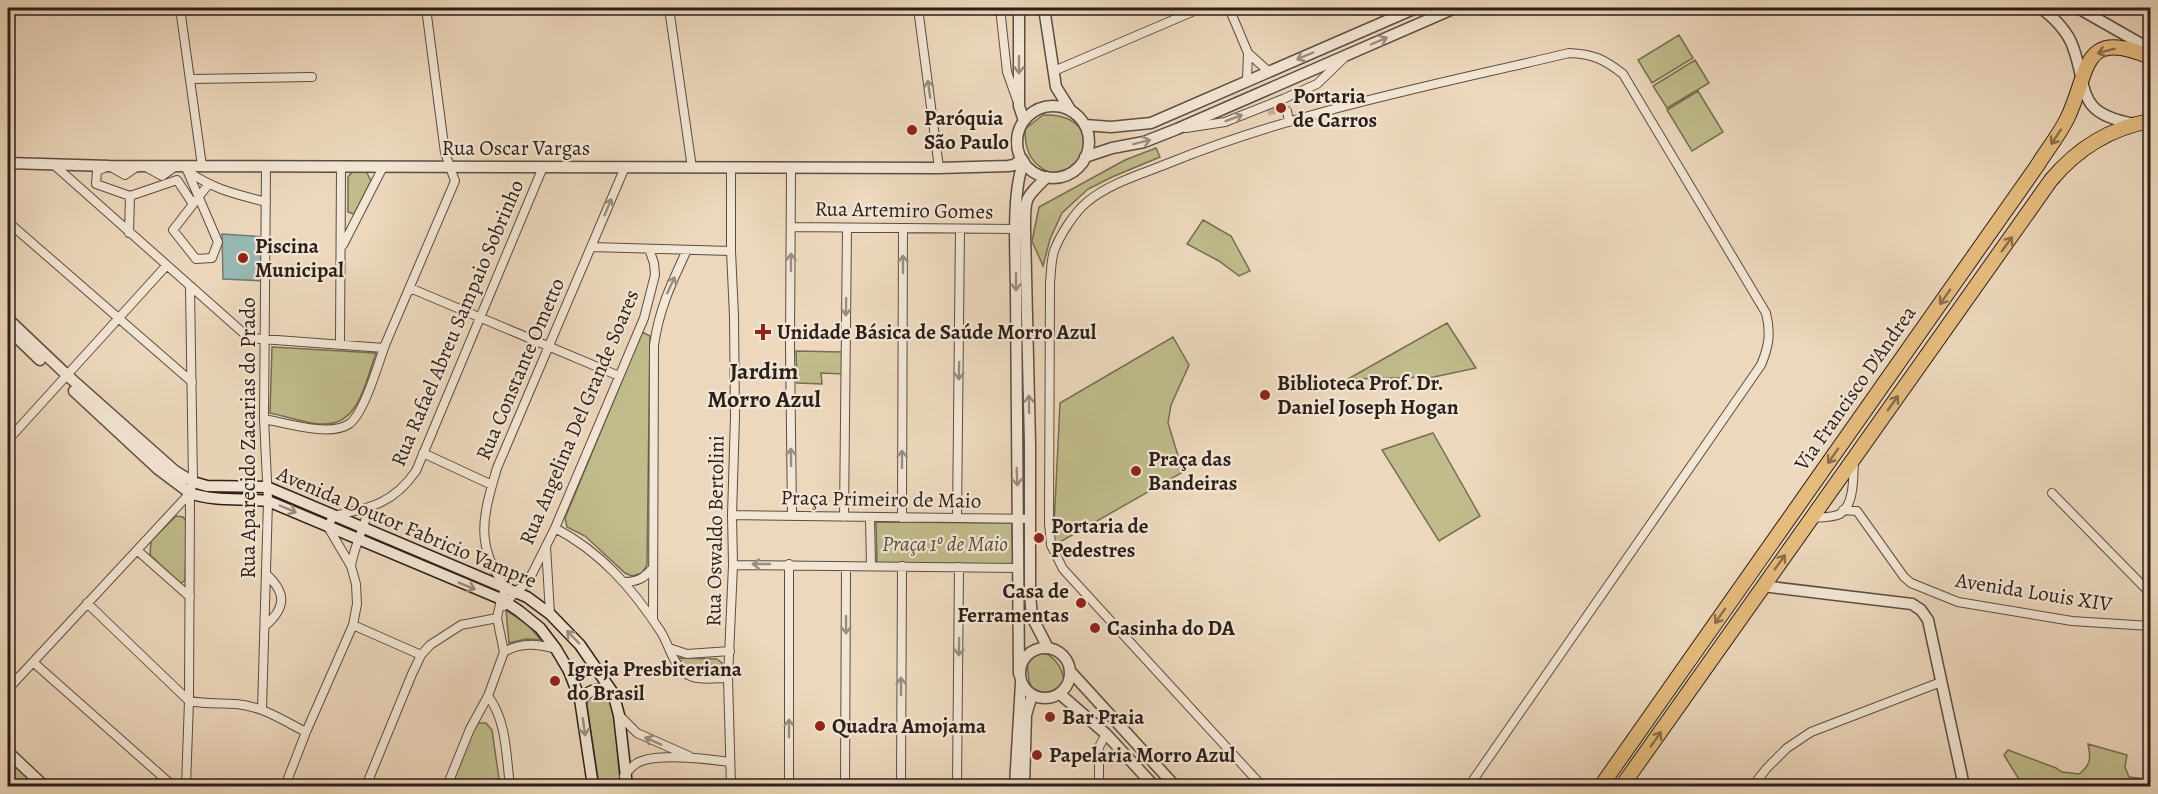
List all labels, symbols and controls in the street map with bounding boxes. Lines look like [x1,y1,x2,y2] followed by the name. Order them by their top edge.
[1369,34,1387,46] one-way arrow
[2097,45,2116,57] one-way arrow
[1296,50,1314,62] one-way arrow
[1013,54,1025,74] one-way arrow
[923,80,934,99] one-way arrow
[1293,82,1377,134] place label: Portaria de Carros
[1274,101,1288,115] marker: Portaria de Carros
[924,104,1009,156] place label: Paróquia São Paulo
[1224,112,1243,123] one-way arrow
[905,123,919,137] marker: Paróquia São Paulo
[2050,128,2062,145] one-way arrow
[442,134,590,162] street label: Rua Oscar Vargas
[1132,136,1151,147] one-way arrow
[384,176,530,470] street label: Rua Rafael Abreu Sampaio Sobrinho
[814,194,994,226] street label: Rua Artemiro Gomes
[603,199,614,217] one-way arrow
[255,232,344,284] place label: Piscina Municipal
[2000,237,2013,253] one-way arrow
[236,251,250,265] marker: Piscina Municipal
[785,252,797,272] one-way arrow
[897,255,909,275] one-way arrow
[1010,272,1022,292] one-way arrow
[469,274,571,464] street label: Rua Constante Ometto
[666,277,677,295] one-way arrow
[512,285,646,549] street label: Rua Angelina Del Grande Soares
[1939,288,1951,304] one-way arrow
[234,297,262,579] street label: Rua Aparecido Zacarias do Prado
[840,297,852,317] one-way arrow
[1787,300,1923,477] street label: Via Francisco D'Andrea
[777,318,1097,346] place label: Unidade Básica de Saúde Morro Azul
[754,323,772,341] marker: Unidade Básica de Saúde Morro Azul
[707,355,822,415] district label: Jardim Morro Azul
[953,361,964,381] one-way arrow
[1277,369,1459,421] place label: Biblioteca Prof. Dr. Daniel Joseph Hogan
[1258,388,1272,402] marker: Biblioteca Prof. Dr. Daniel Joseph Hogan
[1023,395,1035,415] one-way arrow
[1887,395,1899,412] one-way arrow
[699,435,731,627] street label: Rua Oswaldo Bertolini
[1148,445,1237,497] place label: Praça das Bandeiras
[785,447,797,467] one-way arrow
[1827,448,1839,464] one-way arrow
[896,450,908,470] one-way arrow
[272,459,541,594] street label: Avenida Doutor Fabricio Vampre
[1129,464,1143,478] marker: Praça das Bandeiras
[1012,467,1023,487] one-way arrow
[780,483,982,515] street label: Praça Primeiro de Maio
[278,504,296,515] one-way arrow
[1051,512,1149,564] place label: Portaria de Pedestres
[882,530,1008,558] park label: Praça 1º de Maio
[1032,531,1046,545] marker: Portaria de Pedestres
[1774,554,1786,570] one-way arrow
[752,558,772,570] one-way arrow
[1953,566,2114,618] street label: Avenida Louis XIV
[957,577,1069,629] place label: Casa de Ferramentas
[458,581,476,592] one-way arrow
[1074,596,1088,610] marker: Casa de Ferramentas
[1714,608,1727,624] one-way arrow
[840,614,852,634] one-way arrow
[1107,614,1236,642] place label: Casinha do DA
[1088,621,1102,635] marker: Casinha do DA
[565,630,580,645] one-way arrow
[953,636,965,656] one-way arrow
[567,655,743,707] place label: Igreja Presbiteriana do Brasil
[548,674,562,688] marker: Igreja Presbiteriana do Brasil
[895,677,907,697] one-way arrow
[1062,703,1145,731] place label: Bar Praia
[1043,710,1057,724] marker: Bar Praia
[832,712,987,740] place label: Quadra Amojama
[579,716,590,736] one-way arrow
[783,719,795,739] one-way arrow
[813,719,827,733] marker: Quadra Amojama
[1650,731,1662,747] one-way arrow
[644,734,662,746] one-way arrow
[1049,741,1236,769] place label: Papelaria Morro Azul
[1030,748,1044,762] marker: Papelaria Morro Azul

